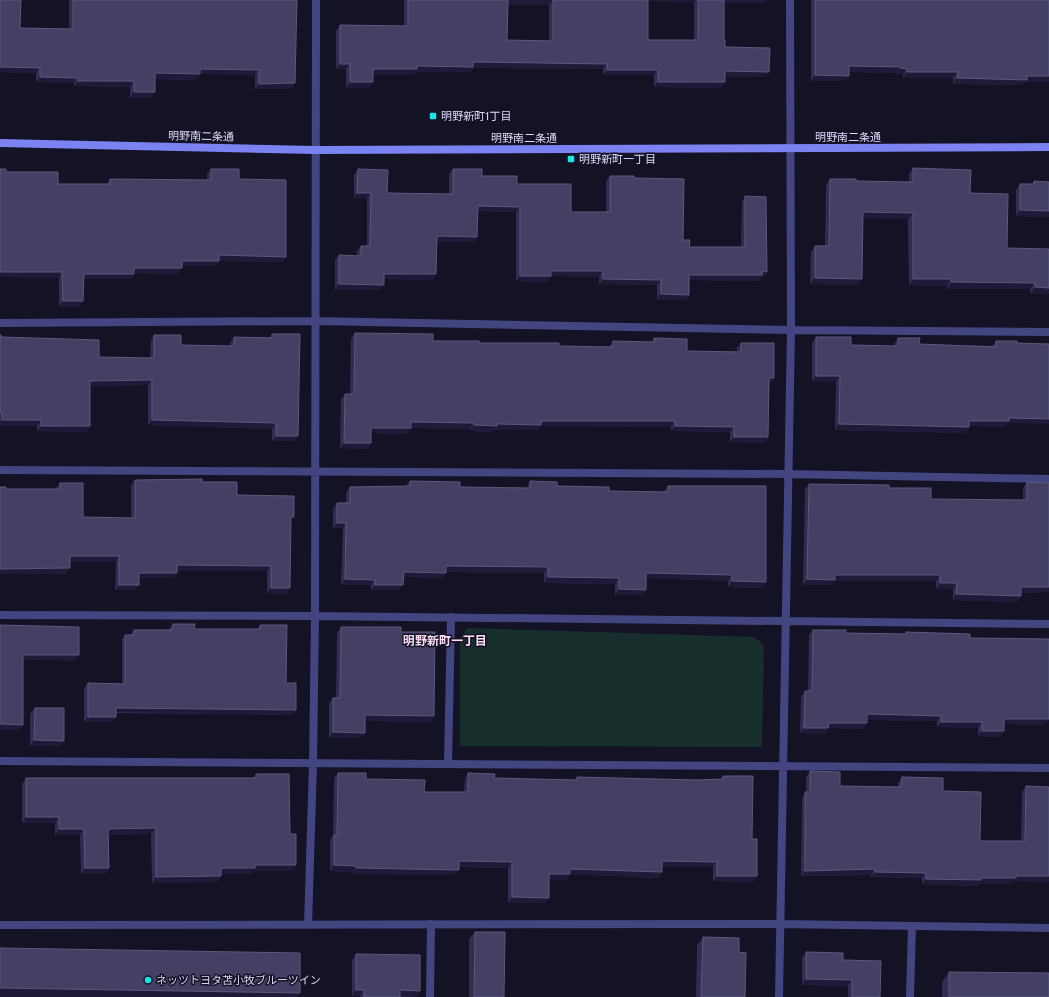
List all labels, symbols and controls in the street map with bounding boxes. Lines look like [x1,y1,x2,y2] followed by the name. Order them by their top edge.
[441,110,511,122] place label: 明野新町1丁目
[428,111,438,121] marker: 明野新町1丁目
[168,129,234,143] street label: 明野南二条通
[815,131,881,143] street label: 明野南二条通
[491,132,557,144] street label: 明野南二条通
[579,153,656,165] place label: 明野新町一丁目
[566,154,576,164] marker: 明野新町一丁目
[403,634,487,648] district label: 明野新町一丁目
[156,974,321,986] place label: ネッツトヨタ苫小牧ブルーツイン
[143,975,153,985] marker: ネッツトヨタ苫小牧ブルーツイン

